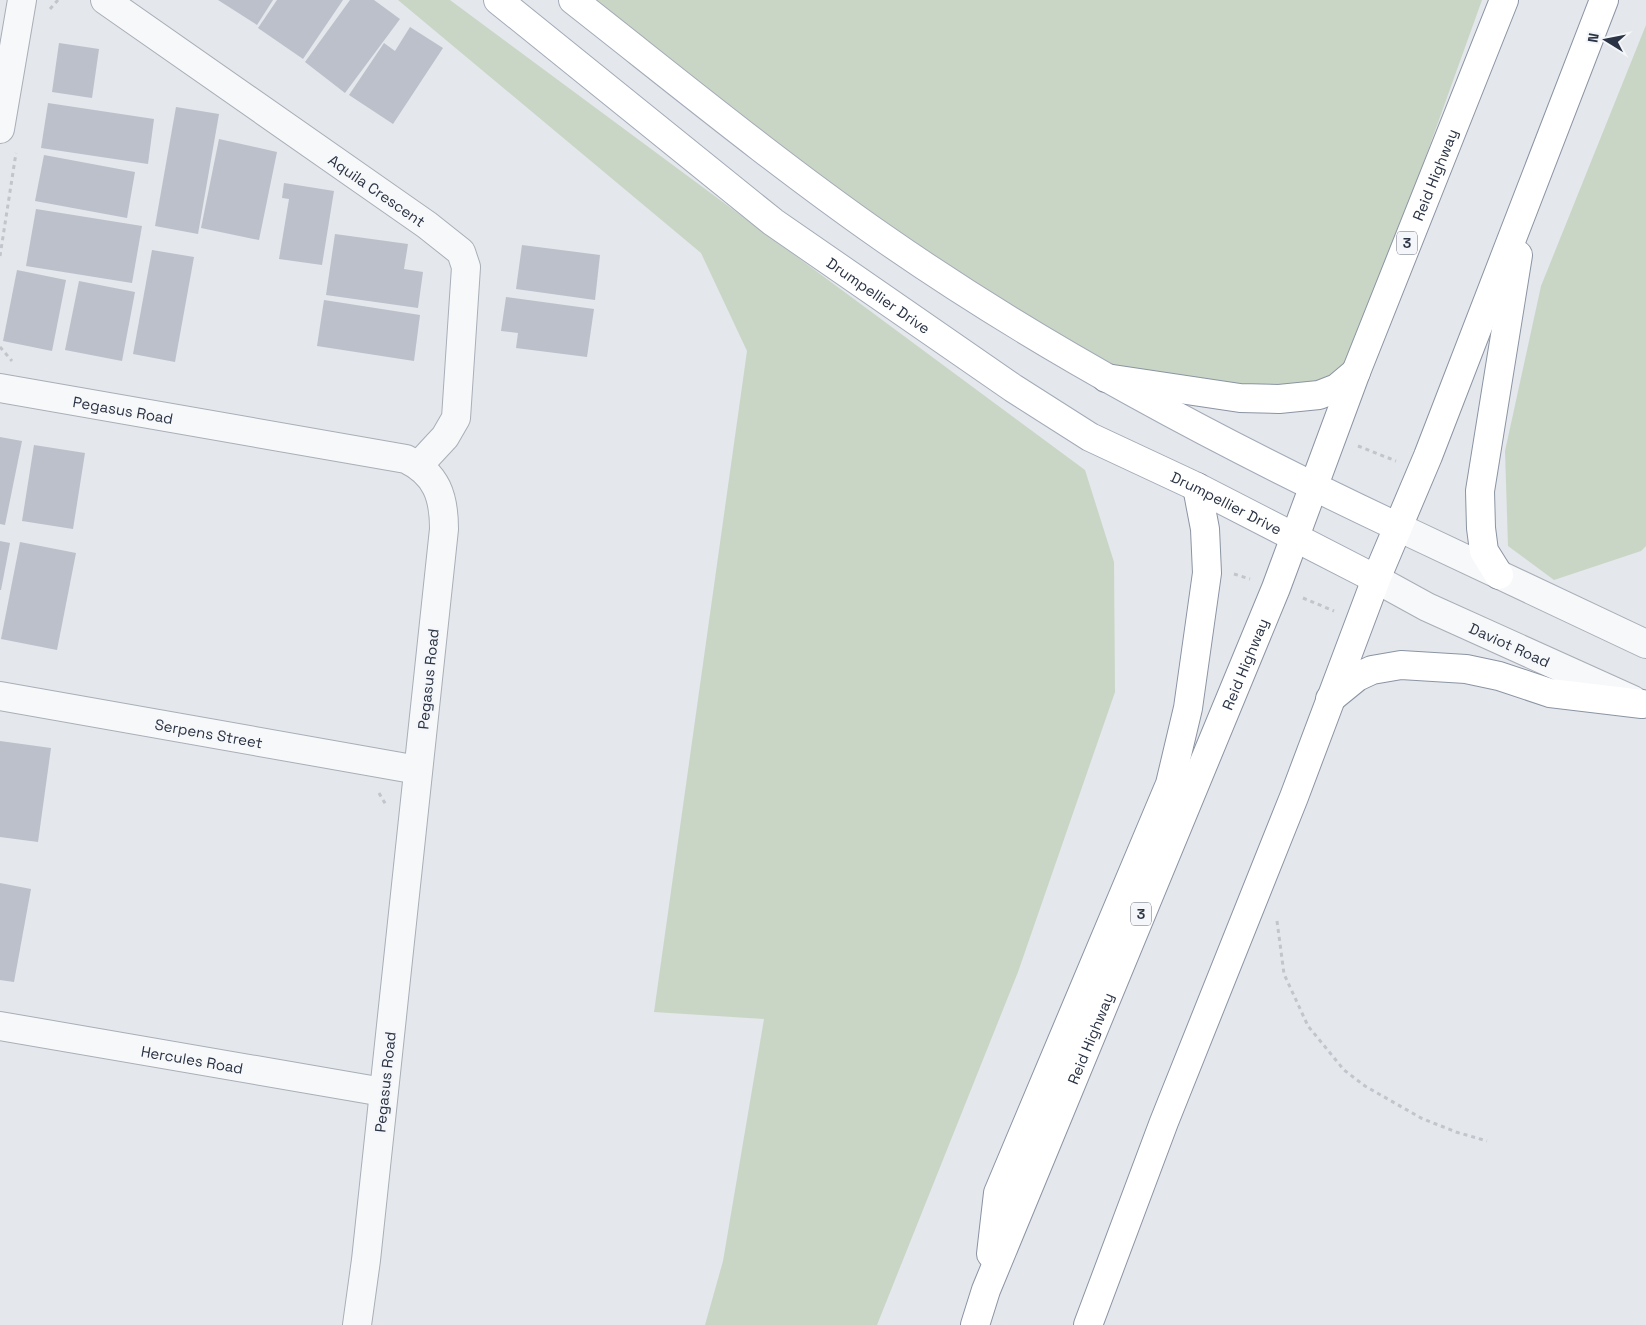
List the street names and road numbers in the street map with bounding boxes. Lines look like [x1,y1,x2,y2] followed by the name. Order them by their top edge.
[1408,126,1461,223] street label: Reid Highway
[325,150,429,231] street label: Aquila Crescent
[1397,232,1417,254] road number: 3
[823,253,934,338] street label: Drumpellier Drive
[71,391,175,428] street label: Pegasus Road
[1168,467,1285,539] street label: Drumpellier Drive
[1217,615,1272,713] street label: Reid Highway
[1466,618,1553,671] street label: Daviot Road
[413,628,443,730] street label: Pegasus Road
[153,714,264,752] street label: Serpens Street
[1131,902,1151,926] road number: 3
[1063,990,1117,1087] street label: Reid Highway
[370,1031,400,1133] street label: Pegasus Road
[140,1041,245,1077] street label: Hercules Road

